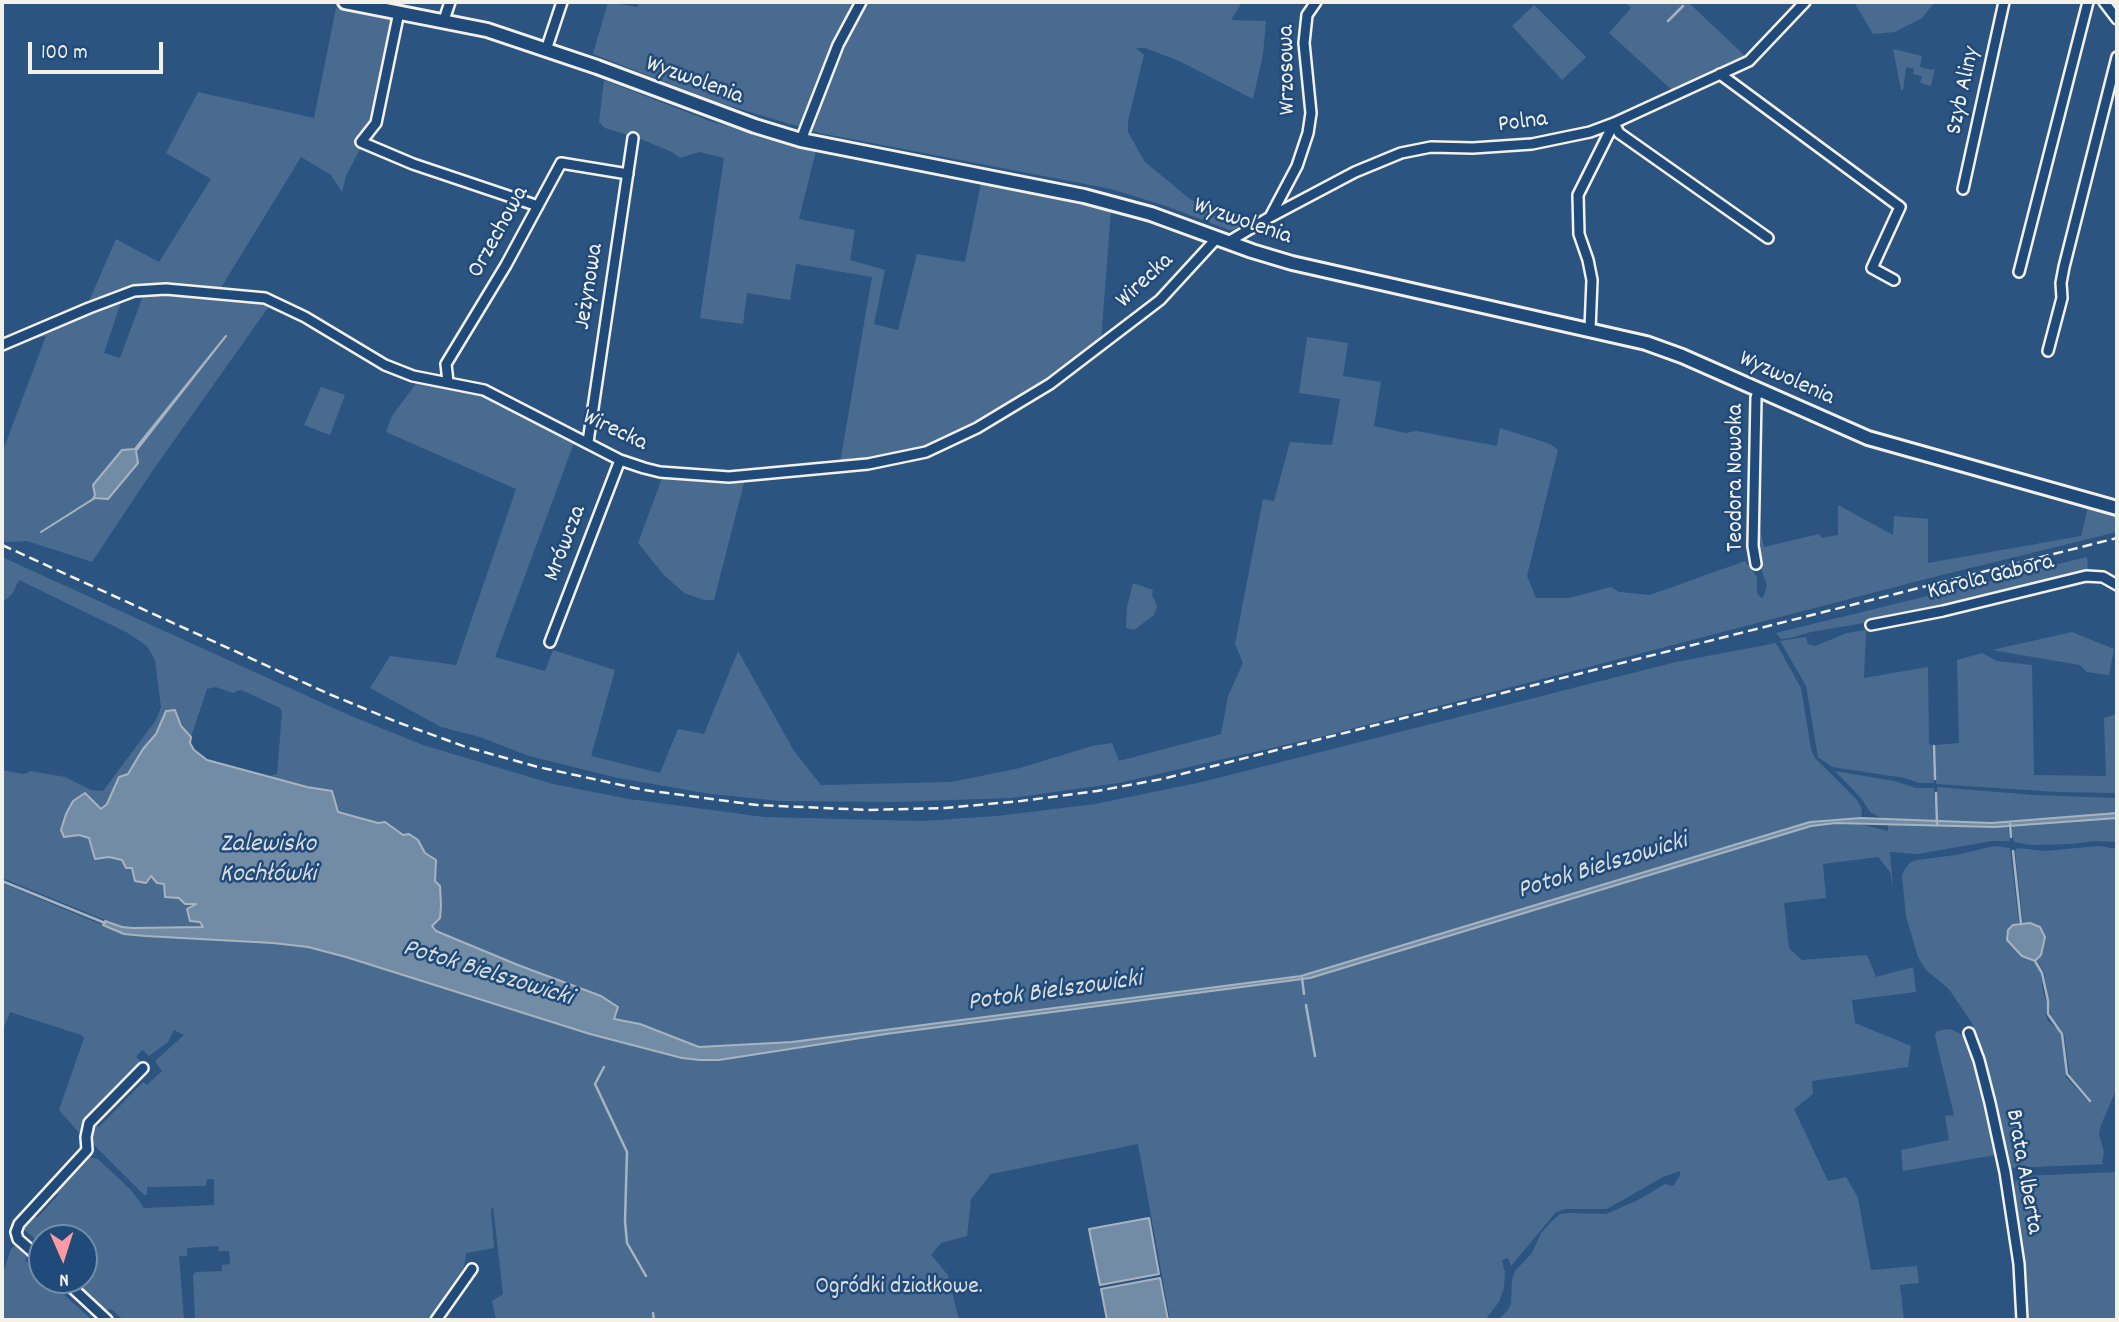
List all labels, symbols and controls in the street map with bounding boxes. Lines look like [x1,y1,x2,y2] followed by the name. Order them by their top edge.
[1274,25,1304,115] street label: Wrzosowa
[32,28,166,72] scale bar
[41,39,88,69] text: 100 m
[1942,44,1988,138] street label: Szyb Aliny
[641,51,747,113] street label: Wyzwolenia
[1497,107,1549,141] street label: Polna
[463,182,537,284] street label: Orzechowa
[1189,193,1295,253] street label: Wyzwolenia
[570,242,612,332] street label: Jeżynowa
[1111,248,1181,316] street label: Wirecka
[1734,346,1838,414] street label: Wyzwolenia
[1724,404,1752,552] street label: Teodora Nowoka
[577,405,651,459] street label: Wirecka
[539,502,595,586] street label: Mrówcza
[1925,549,2057,609] street label: Karola Gabora
[1514,827,1692,909] water label: Potok Bielszowicki
[220,830,316,892] water label: Zalewisko Kochłówki
[398,934,576,1016] water label: Potok Bielszowicki
[966,965,1144,1021] water label: Potok Bielszowicki
[1997,1107,2047,1237] street label: Brata Alberta
[28,1224,98,1294] north arrow
[59,1265,69,1292] text: N
[815,1275,983,1303] park label: Ogródki działkowe.

